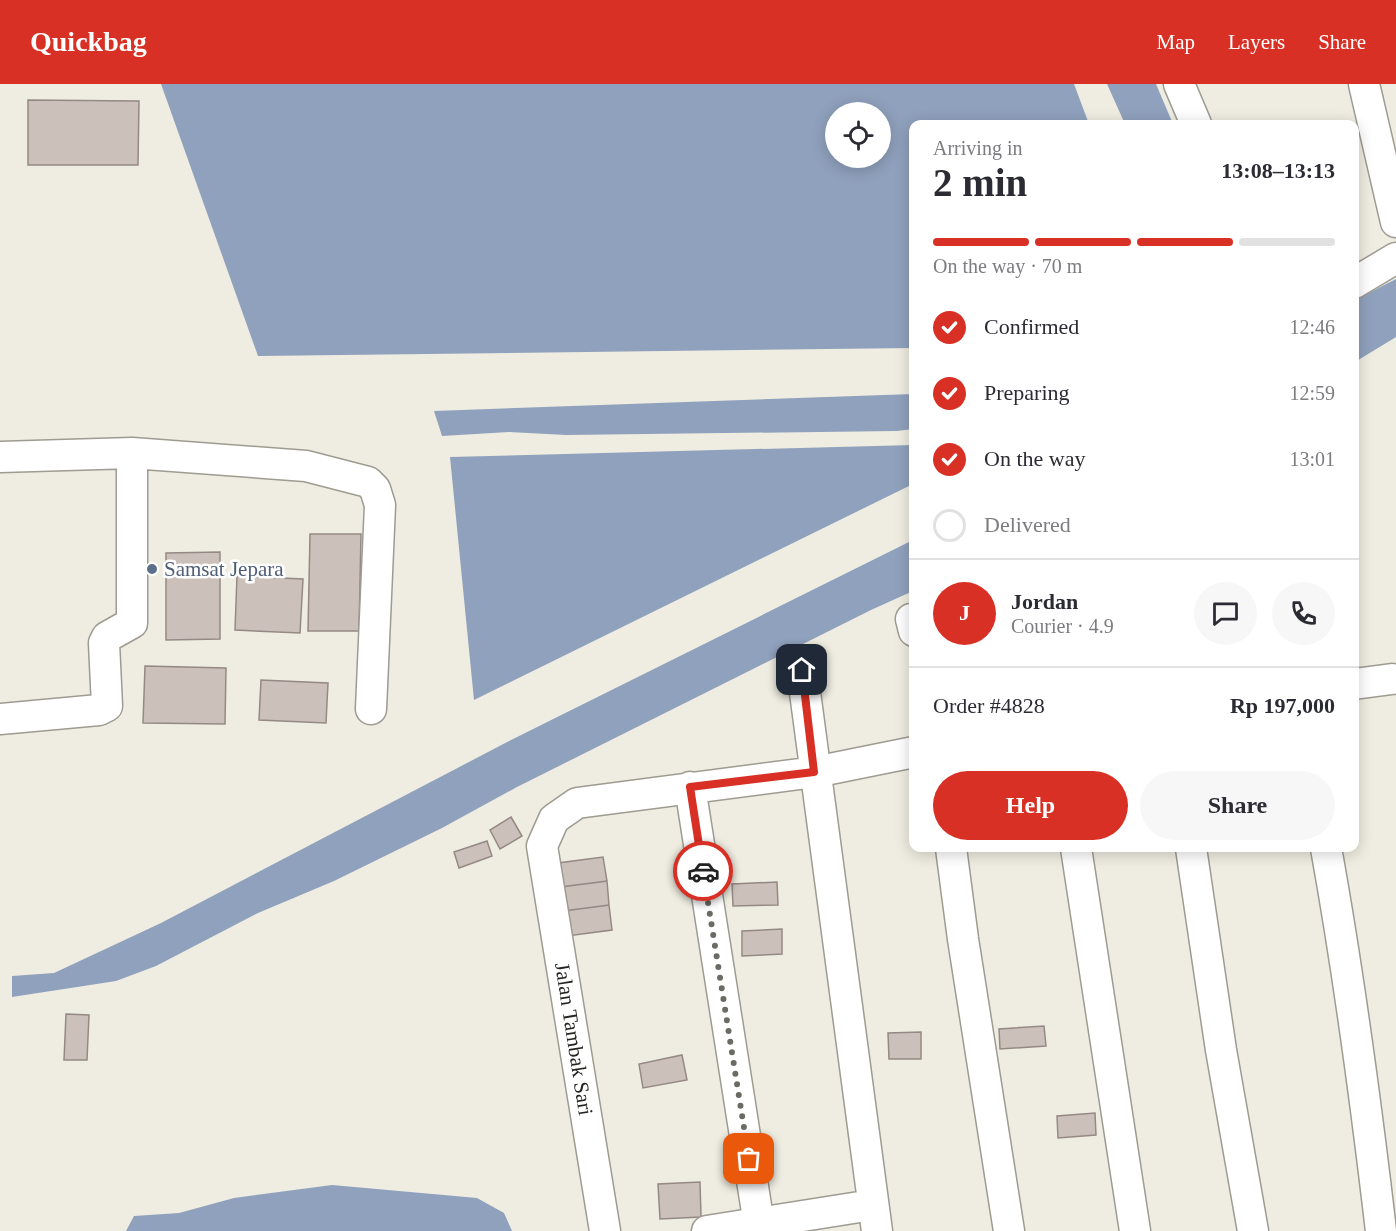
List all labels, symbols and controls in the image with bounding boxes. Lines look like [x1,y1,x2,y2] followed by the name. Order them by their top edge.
[30,26,147,57] text: Quickbag
[1157,30,1195,54] text: Map
[1228,30,1285,54] text: Layers
[1318,30,1366,54] text: Share
[825,102,891,168] map controls
[825,102,891,168] button: locate
[933,137,1022,159] text: Arriving in
[1221,158,1335,183] text: 13:08–13:13
[933,161,1027,204] text: 2 min
[933,255,1082,277] text: On the way · 70 m
[933,311,966,344] icon: check
[984,314,1079,339] text: Confirmed
[1289,316,1335,338] text: 12:46
[933,377,966,410] icon: check
[984,380,1070,405] text: Preparing
[1289,382,1335,404] text: 12:59
[933,443,966,476] icon: check
[984,446,1085,471] text: On the way
[1289,448,1335,470] text: 13:01
[984,512,1071,537] text: Delivered
[164,557,284,581] place label: Samsat Jepara
[145,562,159,576] marker: Samsat Jepara
[1194,582,1257,645] button: chat
[1272,582,1335,645] button: phone
[1011,589,1078,614] text: Jordan
[959,600,970,625] text: J
[1011,615,1114,637] text: Courier · 4.9
[776,644,827,695] pin
[785,653,818,686] icon: home
[933,693,1045,718] text: Order #4828
[1230,693,1335,718] text: Rp 197,000
[933,771,1128,840] button: Help
[1140,771,1335,840] button: Share
[673,841,733,901] courier
[687,855,720,888] icon: car
[550,961,598,1117] street label: Jalan Tambak Sari
[723,1133,774,1184] pin
[732,1142,765,1175] icon: bag

